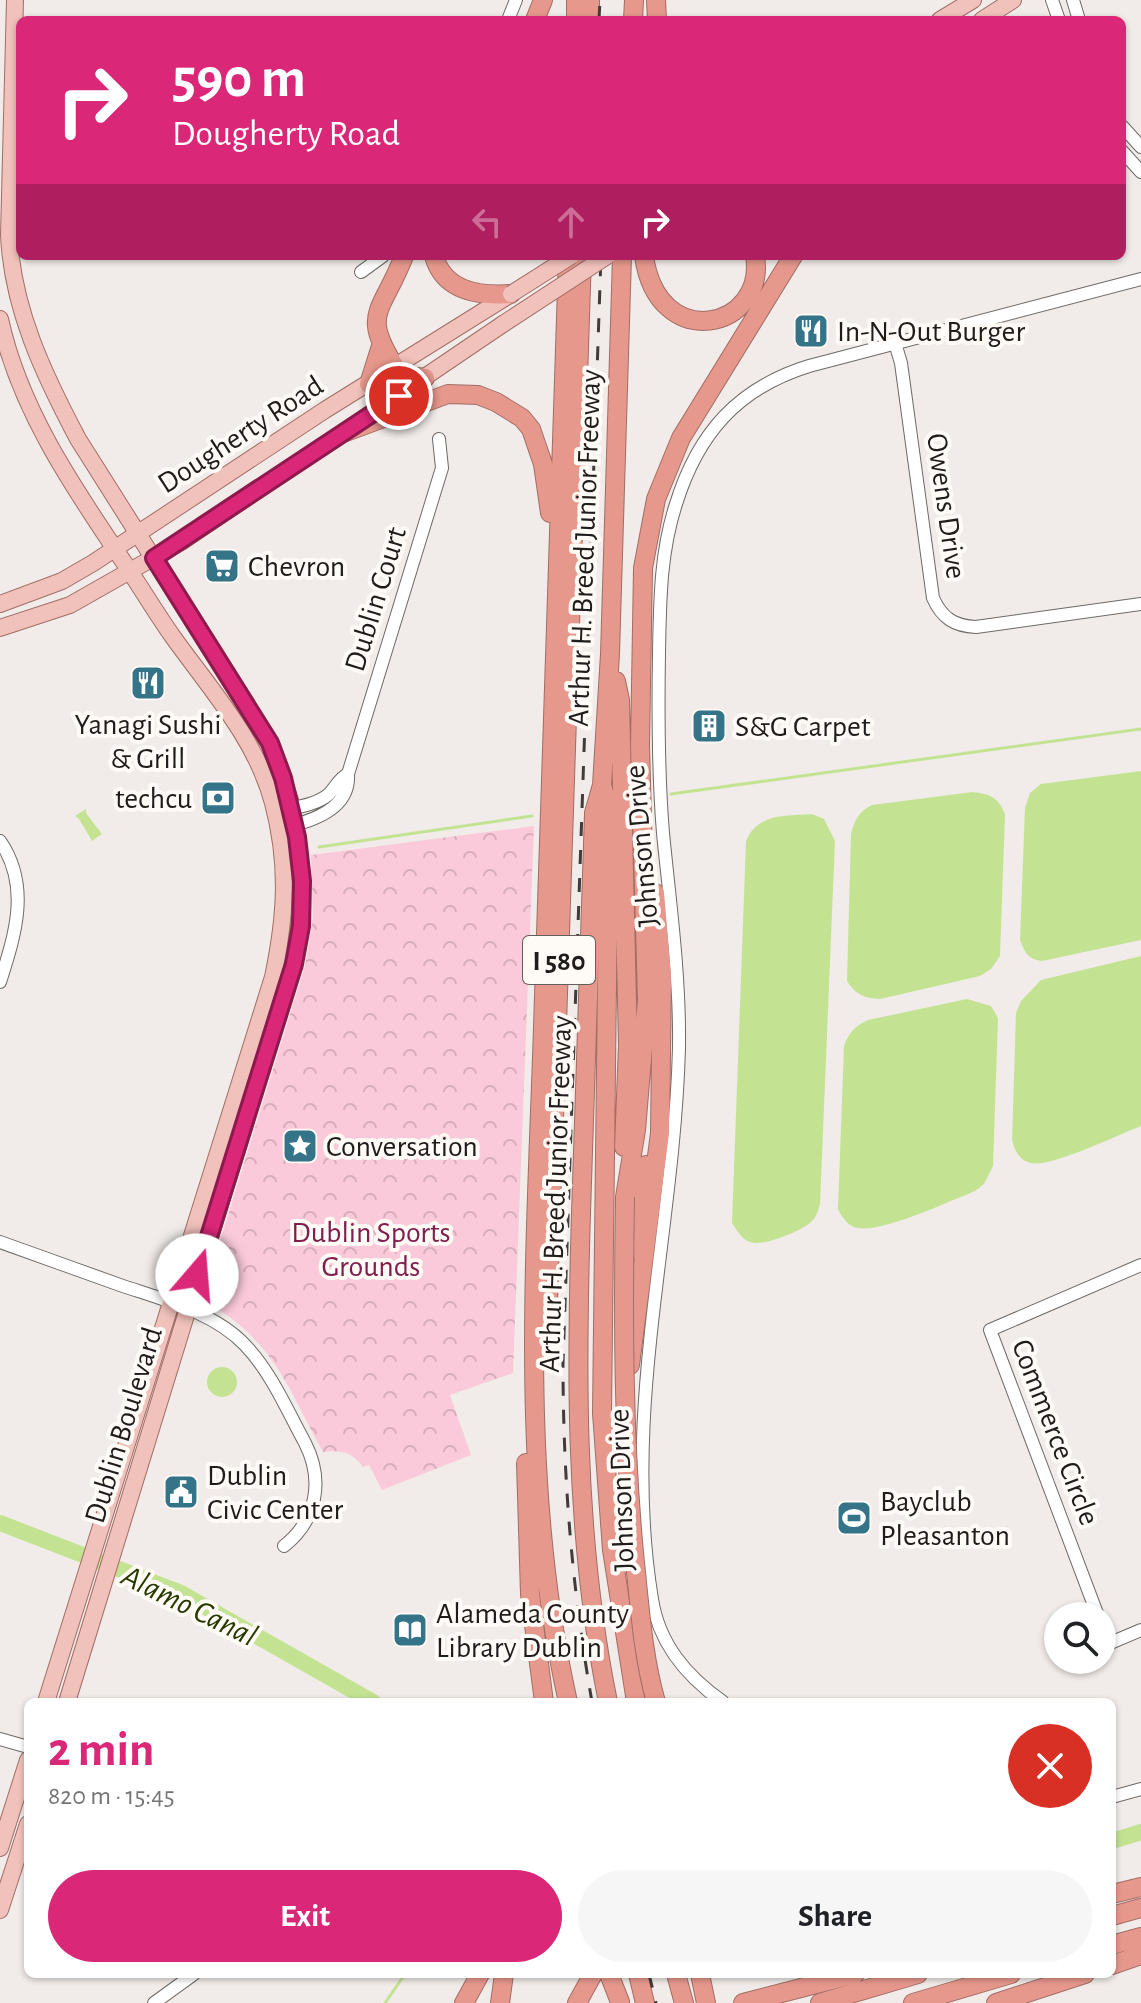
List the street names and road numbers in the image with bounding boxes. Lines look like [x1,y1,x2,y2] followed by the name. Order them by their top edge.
[564,369,606,727] street label: Arthur H. Breed Junior Freeway
[153,370,328,499] street label: Dougherty Road
[921,431,971,581] street label: Owens Drive
[340,523,412,675] street label: Dublin Court
[620,764,664,928] street label: Johnson Drive
[523,936,595,984] road number: I 580
[535,1015,577,1373] street label: Arthur H. Breed Junior Freeway
[80,1324,168,1527] street label: Dublin Boulevard
[1006,1335,1104,1529] street label: Commerce Circle
[604,1408,640,1572] street label: Johnson Drive

